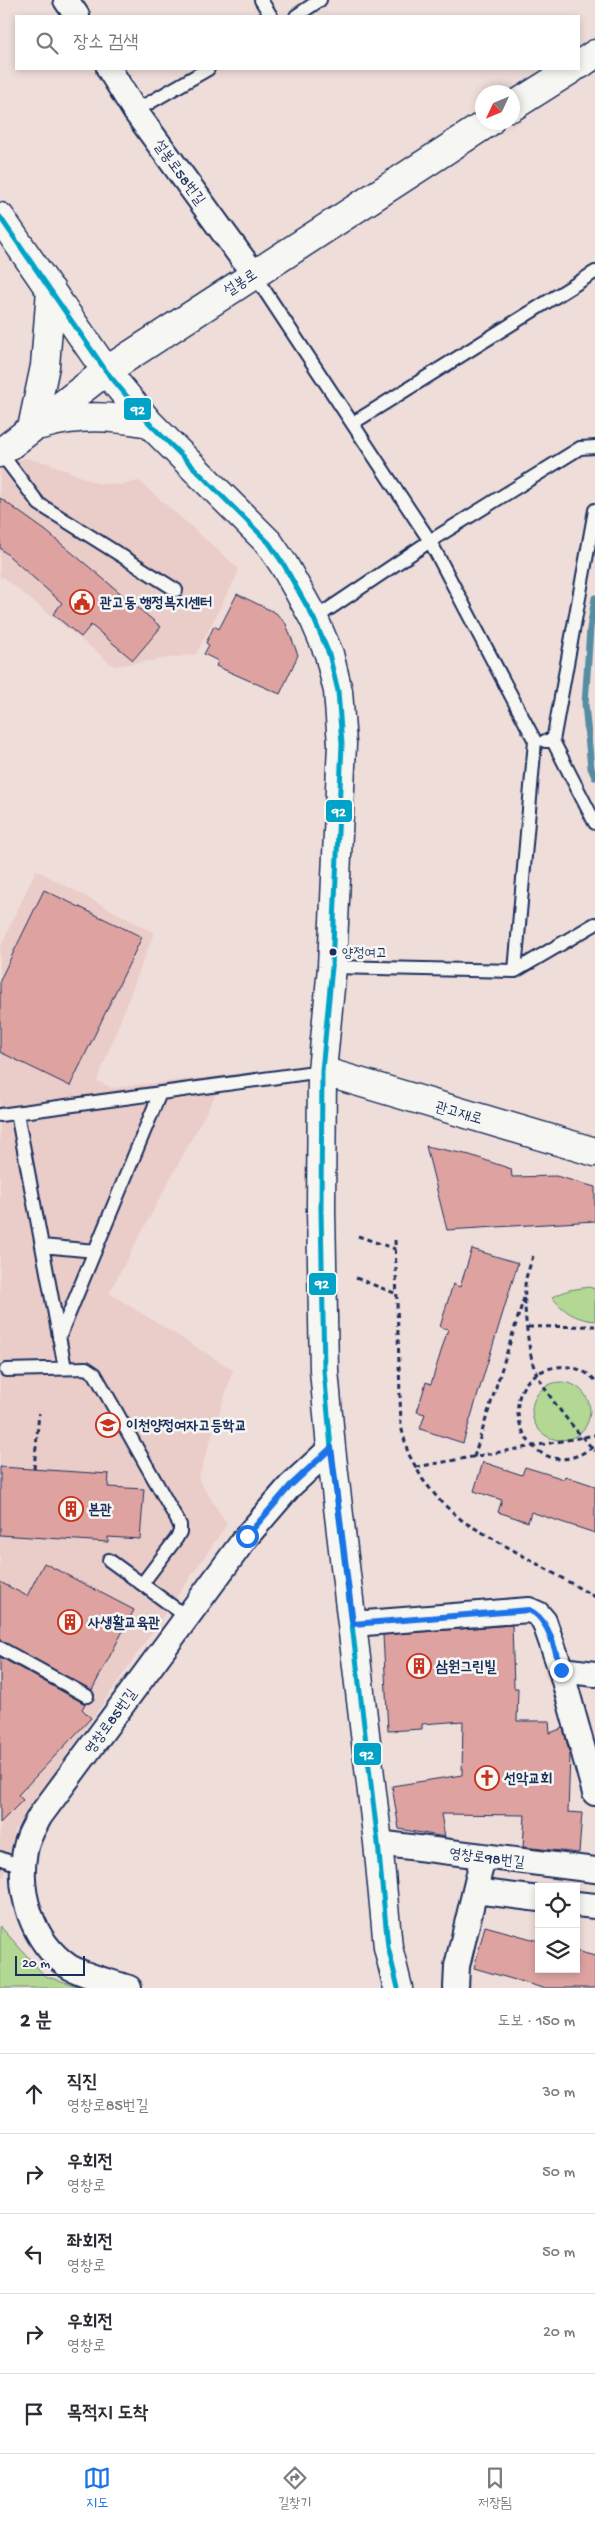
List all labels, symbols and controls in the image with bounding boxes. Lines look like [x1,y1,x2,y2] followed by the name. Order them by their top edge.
[15,15,580,70] search box
[33,29,61,57] icon: search
[73,32,139,55] text: 장소 검색
[475,85,520,130] north arrow
[149,137,208,209] street label: 설봉로58번길
[221,266,261,301] street label: 설봉로
[123,397,152,421] line badge: 92
[130,403,145,420] text: 92
[69,589,95,615] public building icon: 관고동 행정복지센터
[99,595,212,613] place label: 관고동 행정복지센터
[325,799,353,823] line badge: 92
[331,805,346,822] text: 92
[342,946,387,963] place label: 양정여고
[328,947,338,957] marker: 양정여고
[433,1099,484,1129] street label: 관고재로
[308,1272,337,1296] line badge: 92
[314,1277,329,1294] text: 92
[95,1412,121,1438] school or university icon: 이천양정여자고등학교
[126,1418,247,1436] place label: 이천양정여자고등학교
[58,1496,84,1522] building icon: 본관
[88,1502,112,1520] place label: 본관
[236,1525,259,1548] route start
[57,1609,83,1635] building icon: 사생활교육관
[87,1614,160,1633] place label: 사생활교육관
[406,1653,432,1679] building icon: 삼원그린빌
[435,1659,497,1677] place label: 삼원그린빌
[550,1659,573,1682] route end
[82,1686,141,1758] street label: 영창로85번길
[353,1742,382,1766] line badge: 92
[359,1748,374,1765] text: 92
[474,1765,500,1791] church icon: 선악교회
[504,1771,552,1789] place label: 선악교회
[448,1845,526,1873] street label: 영창로98번길
[535,1883,580,1973] map controls
[535,1883,580,1928] button: locate
[535,1928,580,1973] button: layers
[15,1953,85,1976] scale bar
[22,1956,50,1973] text: 20 m
[20,2010,52,2035] text: 2 분
[498,2013,575,2032] text: 도보 · 150 m
[67,2072,98,2095] text: 직진
[20,2080,48,2108] icon: ahead
[542,2084,575,2103] text: 30 m
[67,2098,149,2117] text: 영창로85번길
[67,2152,113,2175] text: 우회전
[20,2160,48,2188] icon: right
[542,2164,575,2183] text: 50 m
[67,2178,106,2197] text: 영창로
[67,2232,113,2255] text: 좌회전
[20,2240,48,2268] icon: left
[542,2244,575,2263] text: 50 m
[67,2258,106,2277] text: 영창로
[67,2312,113,2335] text: 우회전
[20,2320,48,2348] icon: right
[543,2324,575,2343] text: 20 m
[67,2338,106,2357] text: 영창로
[20,2400,48,2428] icon: arrive
[67,2403,148,2426] text: 목적지 도착
[83,2464,111,2513] tab: 지도
[278,2464,312,2513] tab: 길찾기
[478,2464,512,2513] tab: 저장됨

